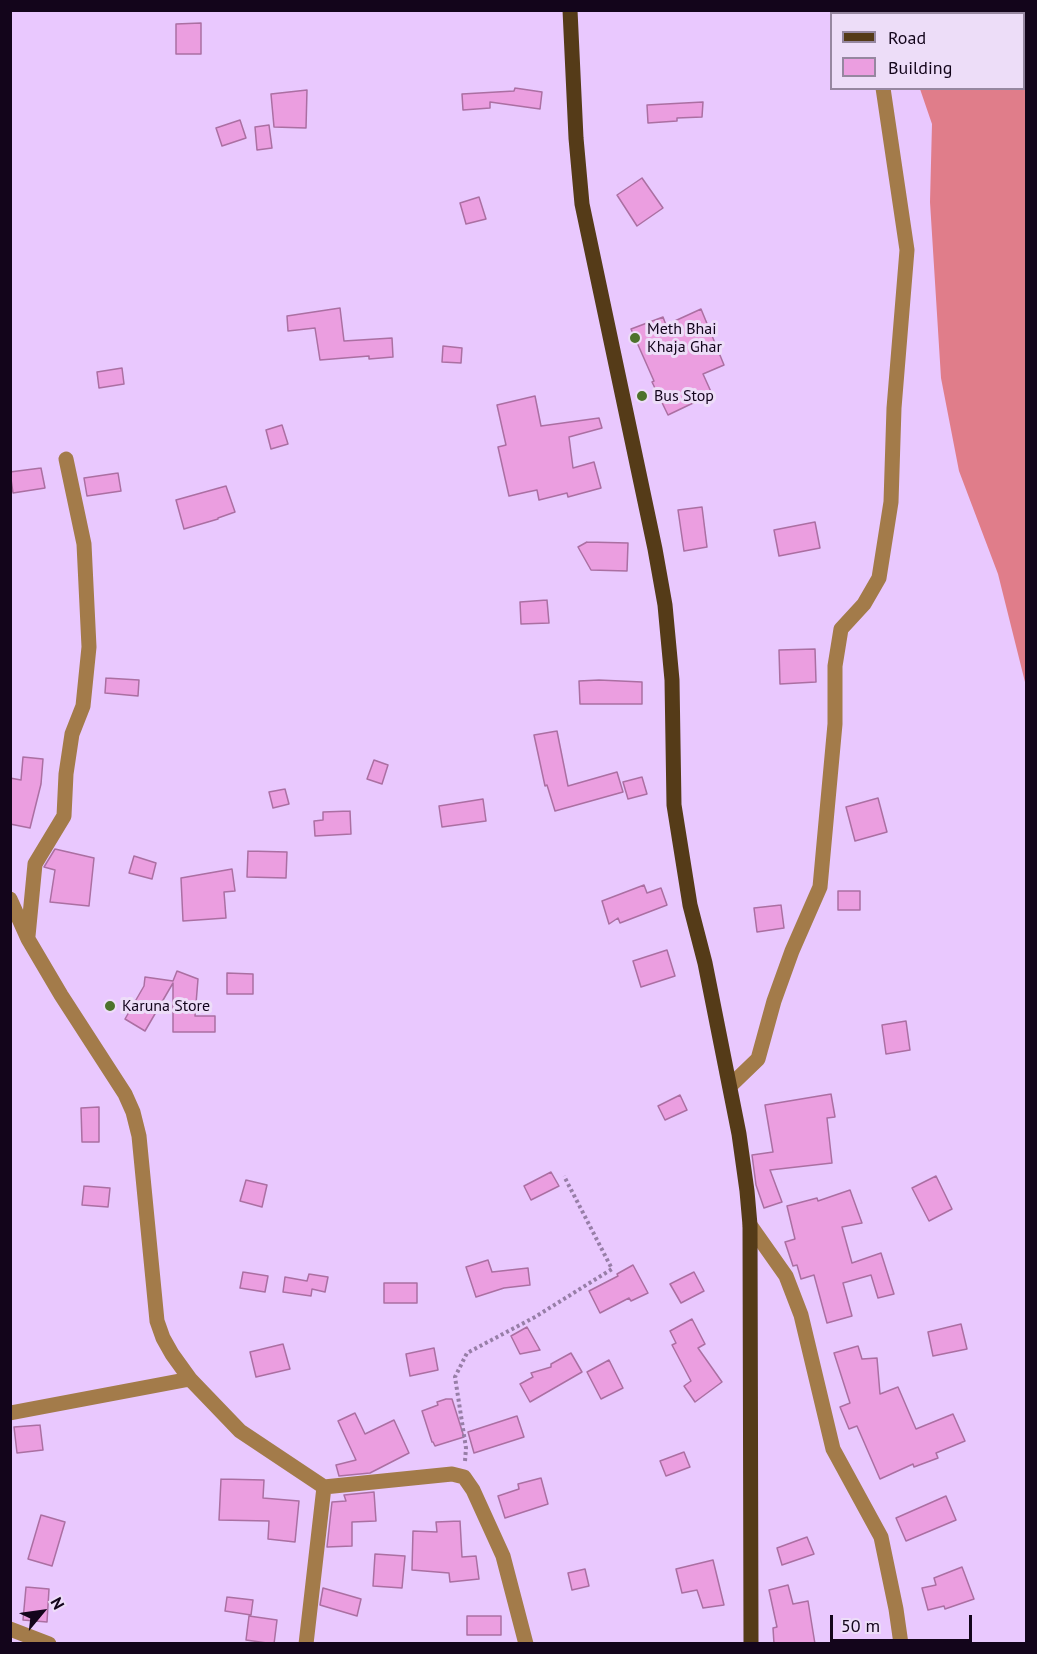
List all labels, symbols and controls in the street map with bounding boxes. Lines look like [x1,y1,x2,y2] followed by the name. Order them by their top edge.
[830,12,1025,90] legend
[888,26,926,49] text: Road
[888,56,952,79] text: Building
[647,319,722,357] place label: Meth Bhai Khaja Ghar
[628,331,642,345] marker: Meth Bhai Khaja Ghar
[654,386,714,406] place label: Bus Stop
[635,389,649,403] marker: Bus Stop
[122,996,210,1016] place label: Karuna Store
[103,999,117,1013] marker: Karuna Store
[12,1582,72,1642] north arrow
[46,1594,69,1613] text: N
[833,1603,976,1641] scale bar
[841,1614,880,1637] text: 50 m

